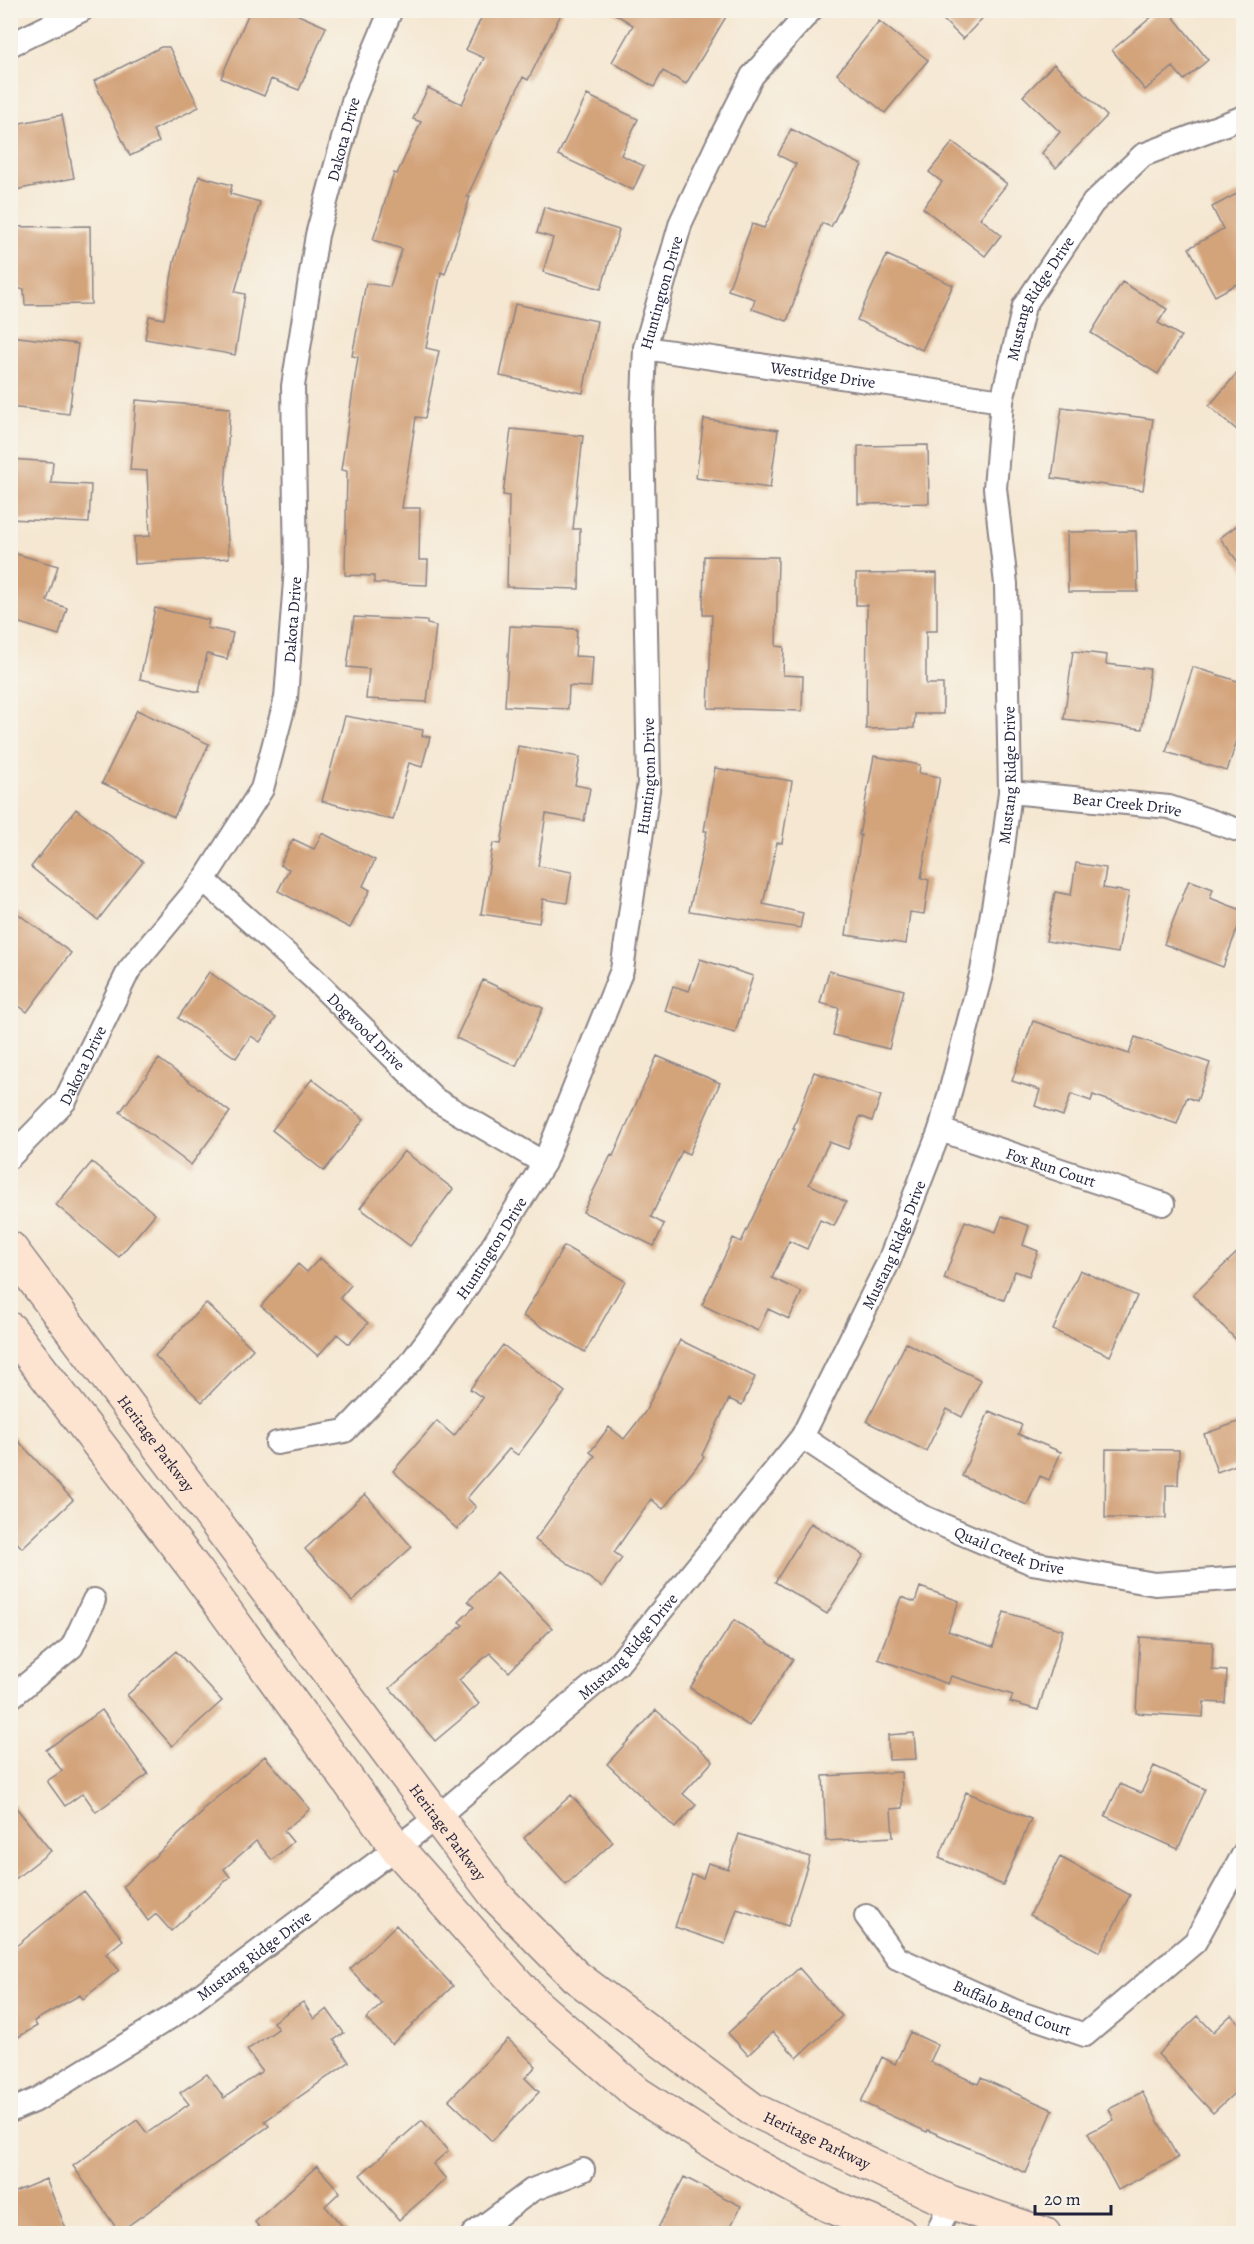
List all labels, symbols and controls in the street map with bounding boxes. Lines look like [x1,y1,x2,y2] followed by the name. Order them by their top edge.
[322,95,366,184] street label: Dakota Drive
[1002,232,1080,363] street label: Mustang Ridge Drive
[635,233,688,352] street label: Huntington Drive
[768,357,877,394] street label: Westridge Drive
[279,576,307,664] street label: Dakota Drive
[993,706,1022,845] street label: Mustang Ridge Drive
[632,717,661,836] street label: Huntington Drive
[1071,788,1185,823] street label: Bear Creek Drive
[322,988,410,1076] street label: Dogwood Drive
[54,1022,112,1109] street label: Dakota Drive
[1003,1143,1099,1193] street label: Fox Run Court
[857,1177,931,1313] street label: Mustang Ridge Drive
[451,1193,532,1304] street label: Huntington Drive
[112,1391,200,1497] street label: Heritage Parkway
[951,1521,1066,1580] street label: Quail Creek Drive
[574,1589,683,1705] street label: Mustang Ridge Drive
[404,1779,491,1886] street label: Heritage Parkway
[192,1906,316,2006] street label: Mustang Ridge Drive
[950,1975,1074,2042] street label: Buffalo Bend Court
[760,2106,875,2176] street label: Heritage Parkway
[1035,2178,1112,2216] scale bar
[1044,2187,1081,2211] text: 20 m

